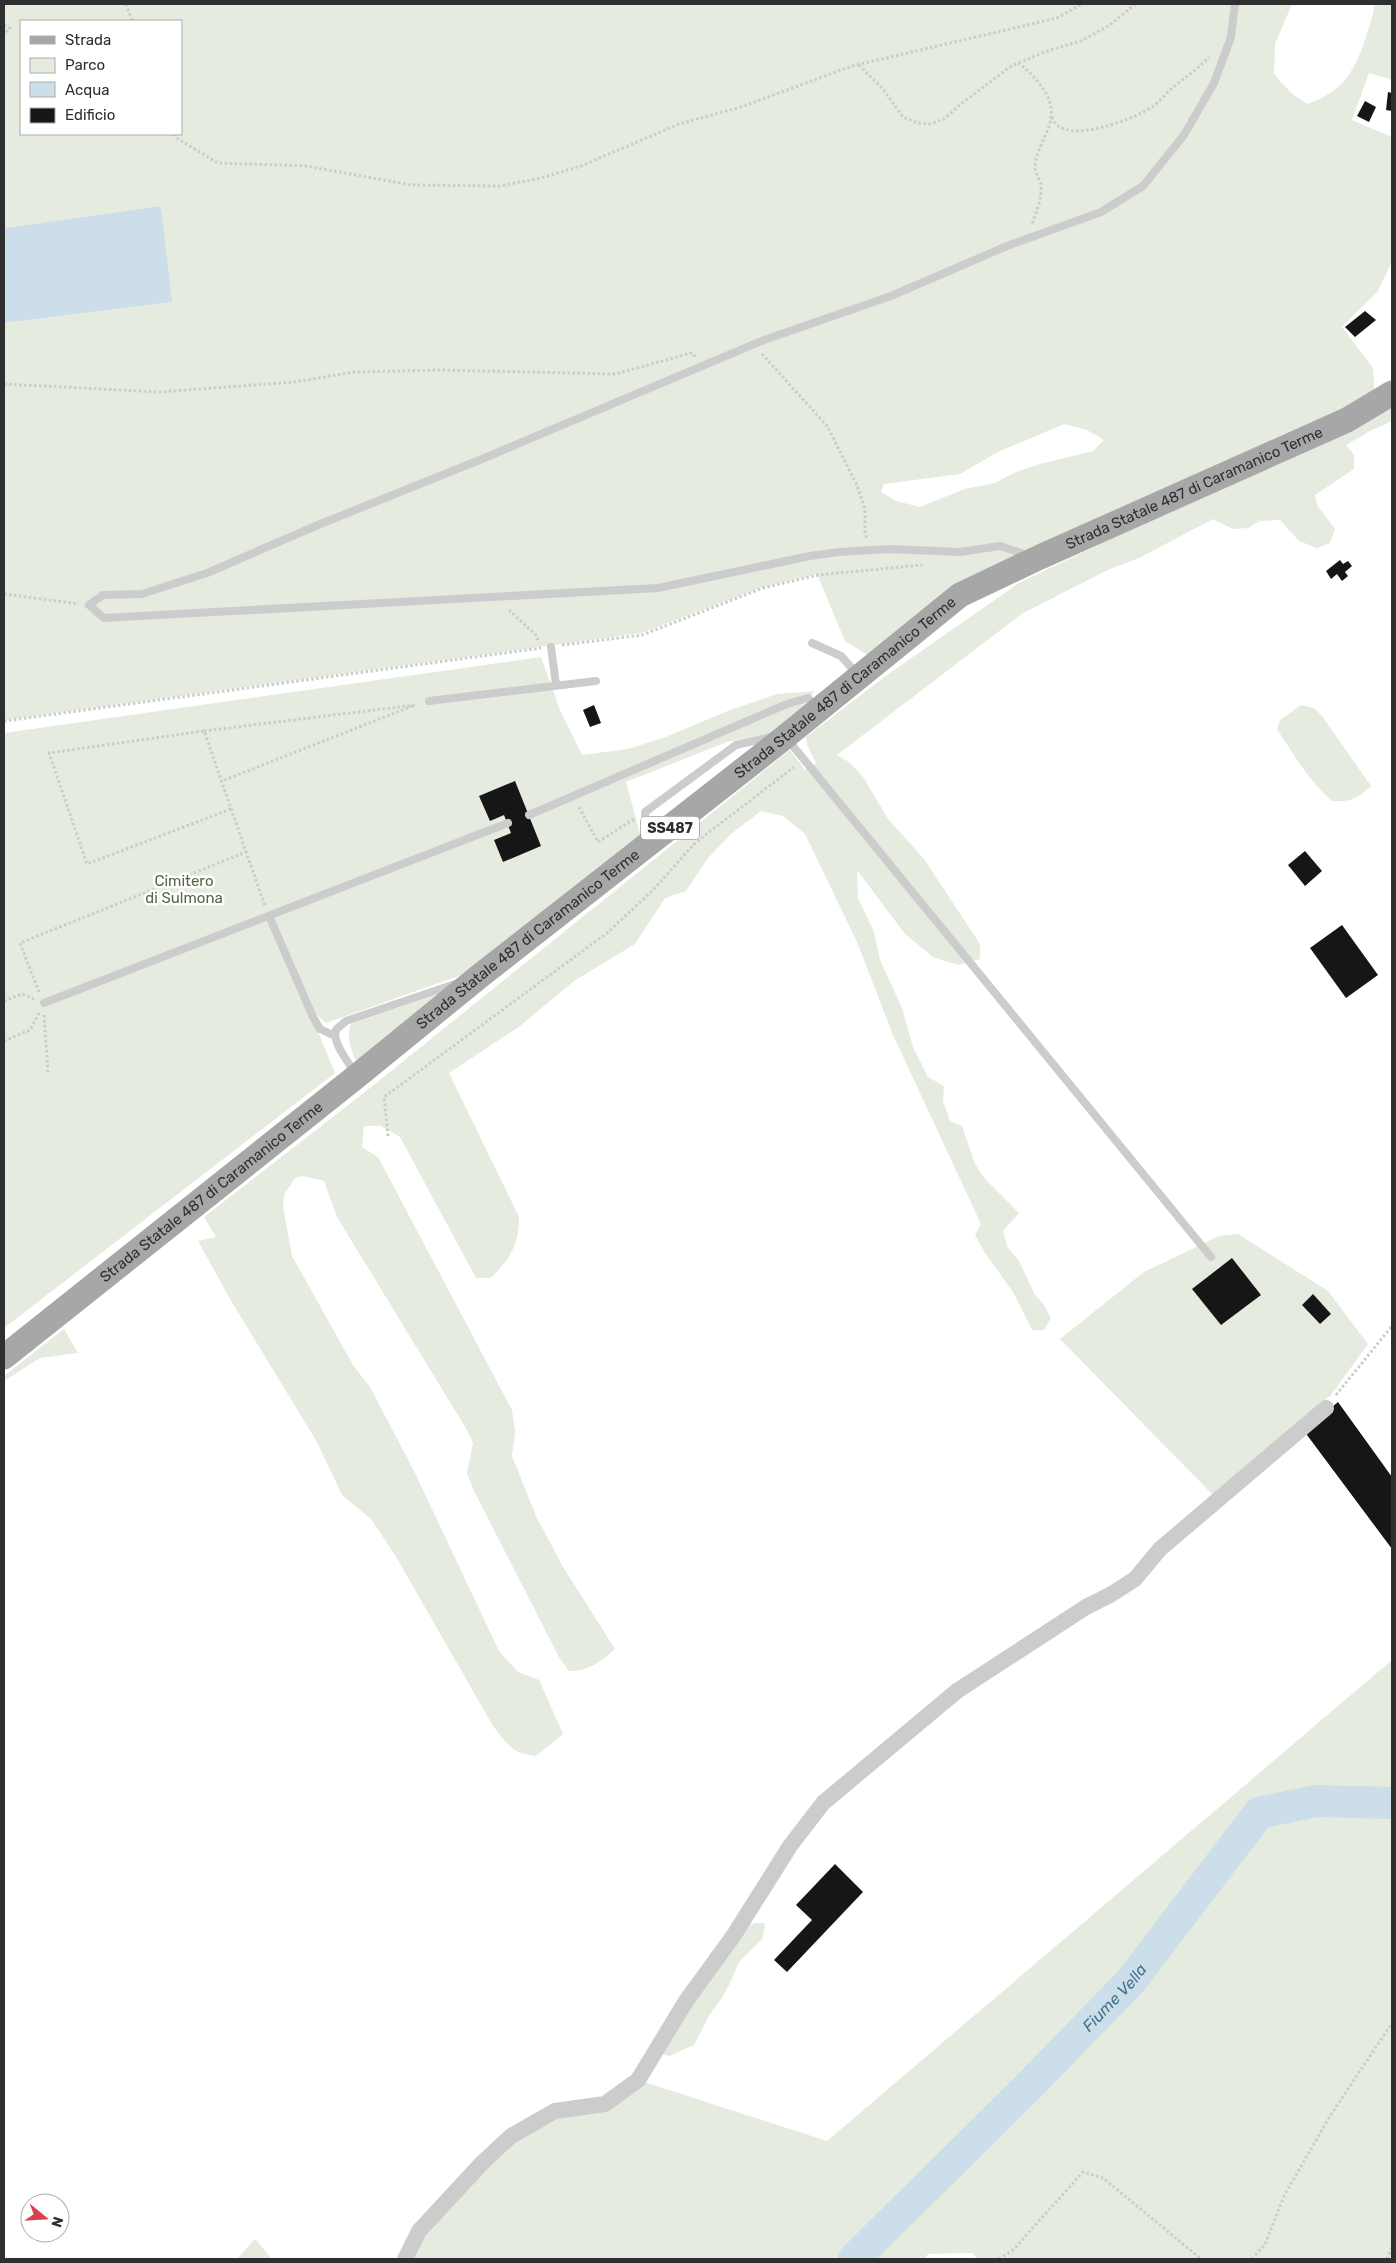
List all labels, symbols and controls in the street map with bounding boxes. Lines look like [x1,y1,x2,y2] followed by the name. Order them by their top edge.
[20,20,182,135] legend
[65,31,111,49] text: Strada
[65,56,105,74] text: Parco
[65,81,110,99] text: Acqua
[65,106,115,124] text: Edificio
[1063,423,1326,553] street label: Strada Statale 487 di Caramanico Terme
[731,593,960,782] street label: Strada Statale 487 di Caramanico Terme
[641,816,699,840] road number: SS487
[413,845,643,1033] street label: Strada Statale 487 di Caramanico Terme
[145,872,223,907] park label: Cimitero di Sulmona
[96,1098,326,1286] street label: Strada Statale 487 di Caramanico Terme
[1078,1960,1151,2035] water label: Fiume Vella
[20,2193,70,2243] north arrow
[47,2214,67,2229] text: N

